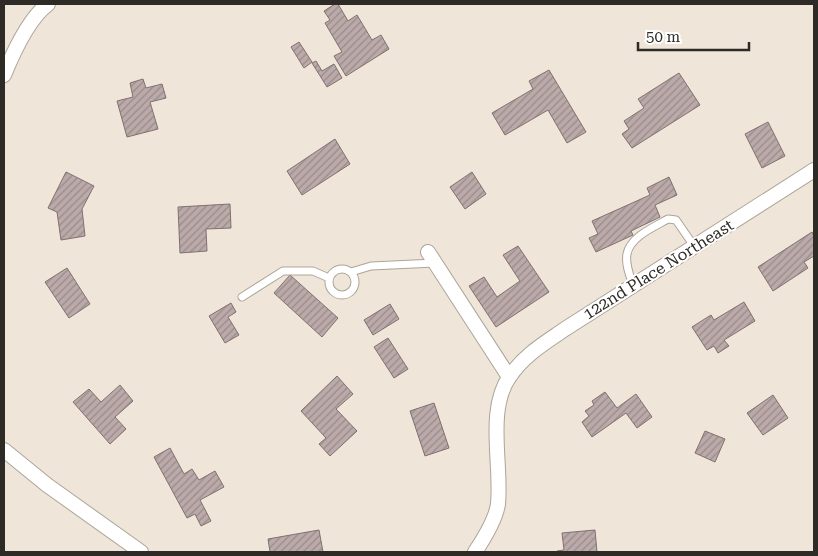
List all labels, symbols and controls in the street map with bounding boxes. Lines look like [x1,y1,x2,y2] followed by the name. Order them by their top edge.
[638,20,749,52] scale bar
[646,28,681,46] text: 50 m
[580,215,737,323] street label: 122nd Place Northeast

